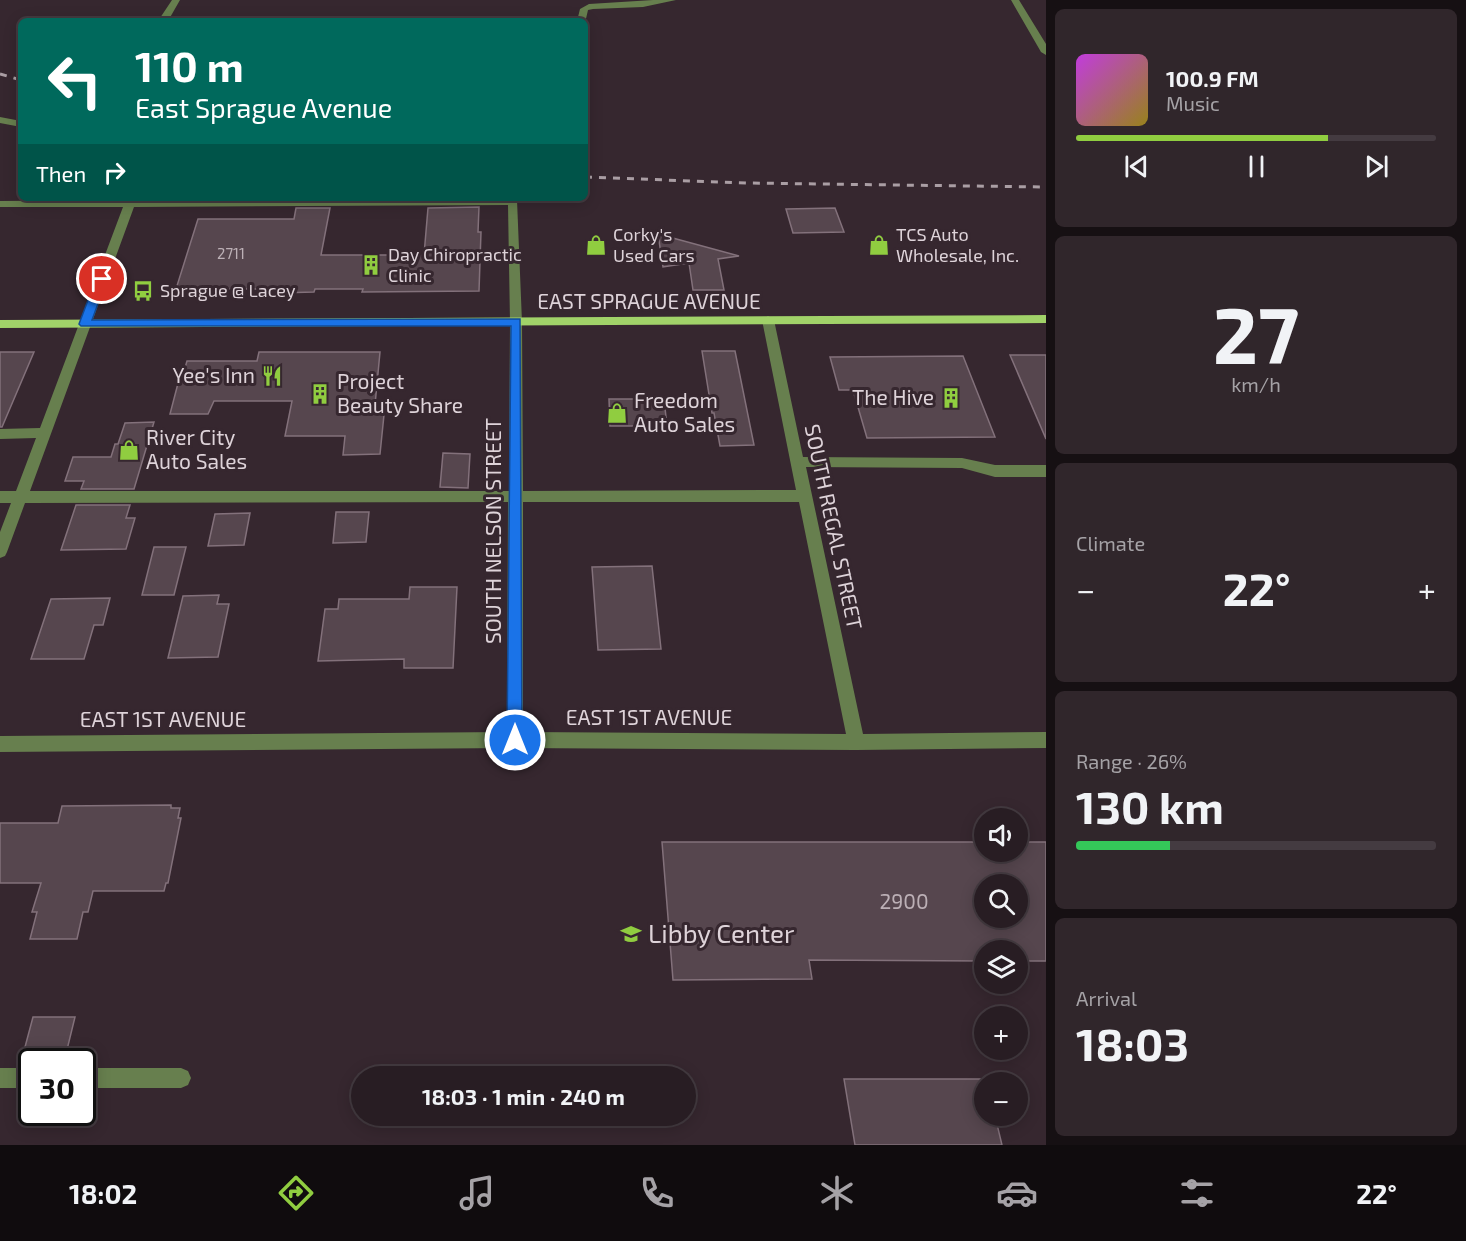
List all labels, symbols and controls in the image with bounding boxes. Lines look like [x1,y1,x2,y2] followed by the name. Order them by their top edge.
[135,40,244,90] text: 110 m
[36,42,114,120] icon: left
[1166,65,1259,91] text: 100.9 FM
[135,91,392,123] text: East Sprague Avenue
[1166,91,1220,115] text: Music
[1120,150,1153,183] icon: previous
[1240,150,1273,183] icon: pause
[1360,150,1393,183] icon: next
[98,156,131,189] icon: right
[36,160,86,186] text: Then
[613,223,695,266] place label: Corky's Used Cars
[896,223,1019,266] place label: TCS Auto Wholesale, Inc.
[584,233,608,257] shop icon: Corky's Used Cars
[867,233,891,257] shop icon: TCS Auto Wholesale, Inc.
[388,243,522,286] place label: Day Chiropractic Clinic
[217,244,245,262] house number: 2711
[76,253,127,304] pin
[359,253,383,277] building icon: Day Chiropractic Clinic
[85,262,118,295] icon: arrive
[131,279,155,303] bus stop icon: Sprague @ Lacey
[160,279,296,301] place label: Sprague @ Lacey
[1213,286,1299,380] text: 27
[537,288,761,313] street label: EAST SPRAGUE AVENUE
[172,362,255,387] place label: Yee's Inn
[260,364,284,388] restaurant icon: Yee's Inn
[337,368,463,417] place label: Project Beauty Share
[1231,372,1281,396] text: km/h
[308,382,332,406] building icon: Project Beauty Share
[852,384,934,409] place label: The Hive
[939,386,963,410] building icon: The Hive
[634,387,735,436] place label: Freedom Auto Sales
[605,401,629,425] shop icon: Freedom Auto Sales
[480,418,505,644] street label: SOUTH NELSON STREET
[800,422,868,632] street label: SOUTH REGAL STREET
[146,424,247,473] place label: River City Auto Sales
[117,438,141,462] shop icon: River City Auto Sales
[1076,531,1145,555] text: Climate
[1223,561,1290,615] text: 22°
[1076,569,1095,609] text: −
[1418,569,1436,609] text: +
[566,704,732,729] street label: EAST 1ST AVENUE
[80,706,246,731] street label: EAST 1ST AVENUE
[483,708,547,772] position arrow
[1076,749,1187,773] text: Range · 26%
[1076,779,1224,833] text: 130 km
[974,808,1028,1126] map controls
[974,808,1028,862] button: sound
[974,874,1028,928] button: search
[879,888,929,913] house number: 2900
[648,917,794,948] place label: Libby Center
[619,922,643,946] school or university icon: Libby Center
[974,940,1028,994] button: layers
[1076,986,1137,1010] text: Arrival
[974,1006,1028,1060] button: +
[1076,1016,1189,1070] text: 18:03
[18,1048,96,1126] speed limit sign: 30
[974,1072,1028,1126] button: −
[422,1083,625,1109] text: 18:03 · 1 min · 240 m
[275,1172,317,1214] icon: directions
[456,1172,498,1214] icon: music
[636,1172,678,1214] icon: phone
[816,1172,858,1214] icon: climate
[996,1172,1038,1214] icon: car
[1176,1172,1218,1214] icon: filters
[69,1177,137,1209] text: 18:02
[1356,1177,1397,1209] text: 22°

